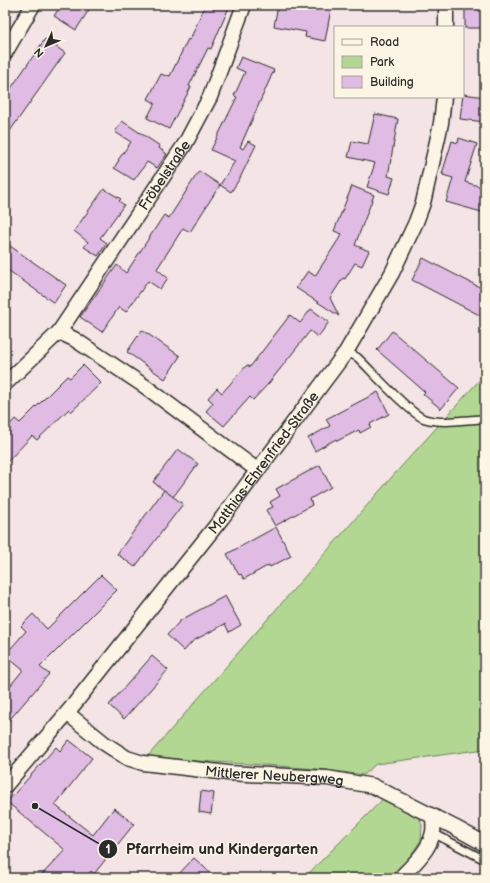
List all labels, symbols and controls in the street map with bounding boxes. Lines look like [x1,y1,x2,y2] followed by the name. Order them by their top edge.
[26,26,66,66] north arrow
[334,26,464,98] legend
[370,35,399,50] text: Road
[32,45,47,60] text: N
[370,55,394,70] text: Park
[370,75,414,90] text: Building
[135,137,194,213] street label: Fröbelstraße
[205,388,323,537] street label: Matthias-Ehrenfried-Straße
[204,762,345,790] street label: Mittlerer Neubergweg
[98,835,326,862] callout: Pfarrheim und Kindergarten
[126,840,318,859] text: Pfarrheim und Kindergarten
[105,842,111,857] text: 1

